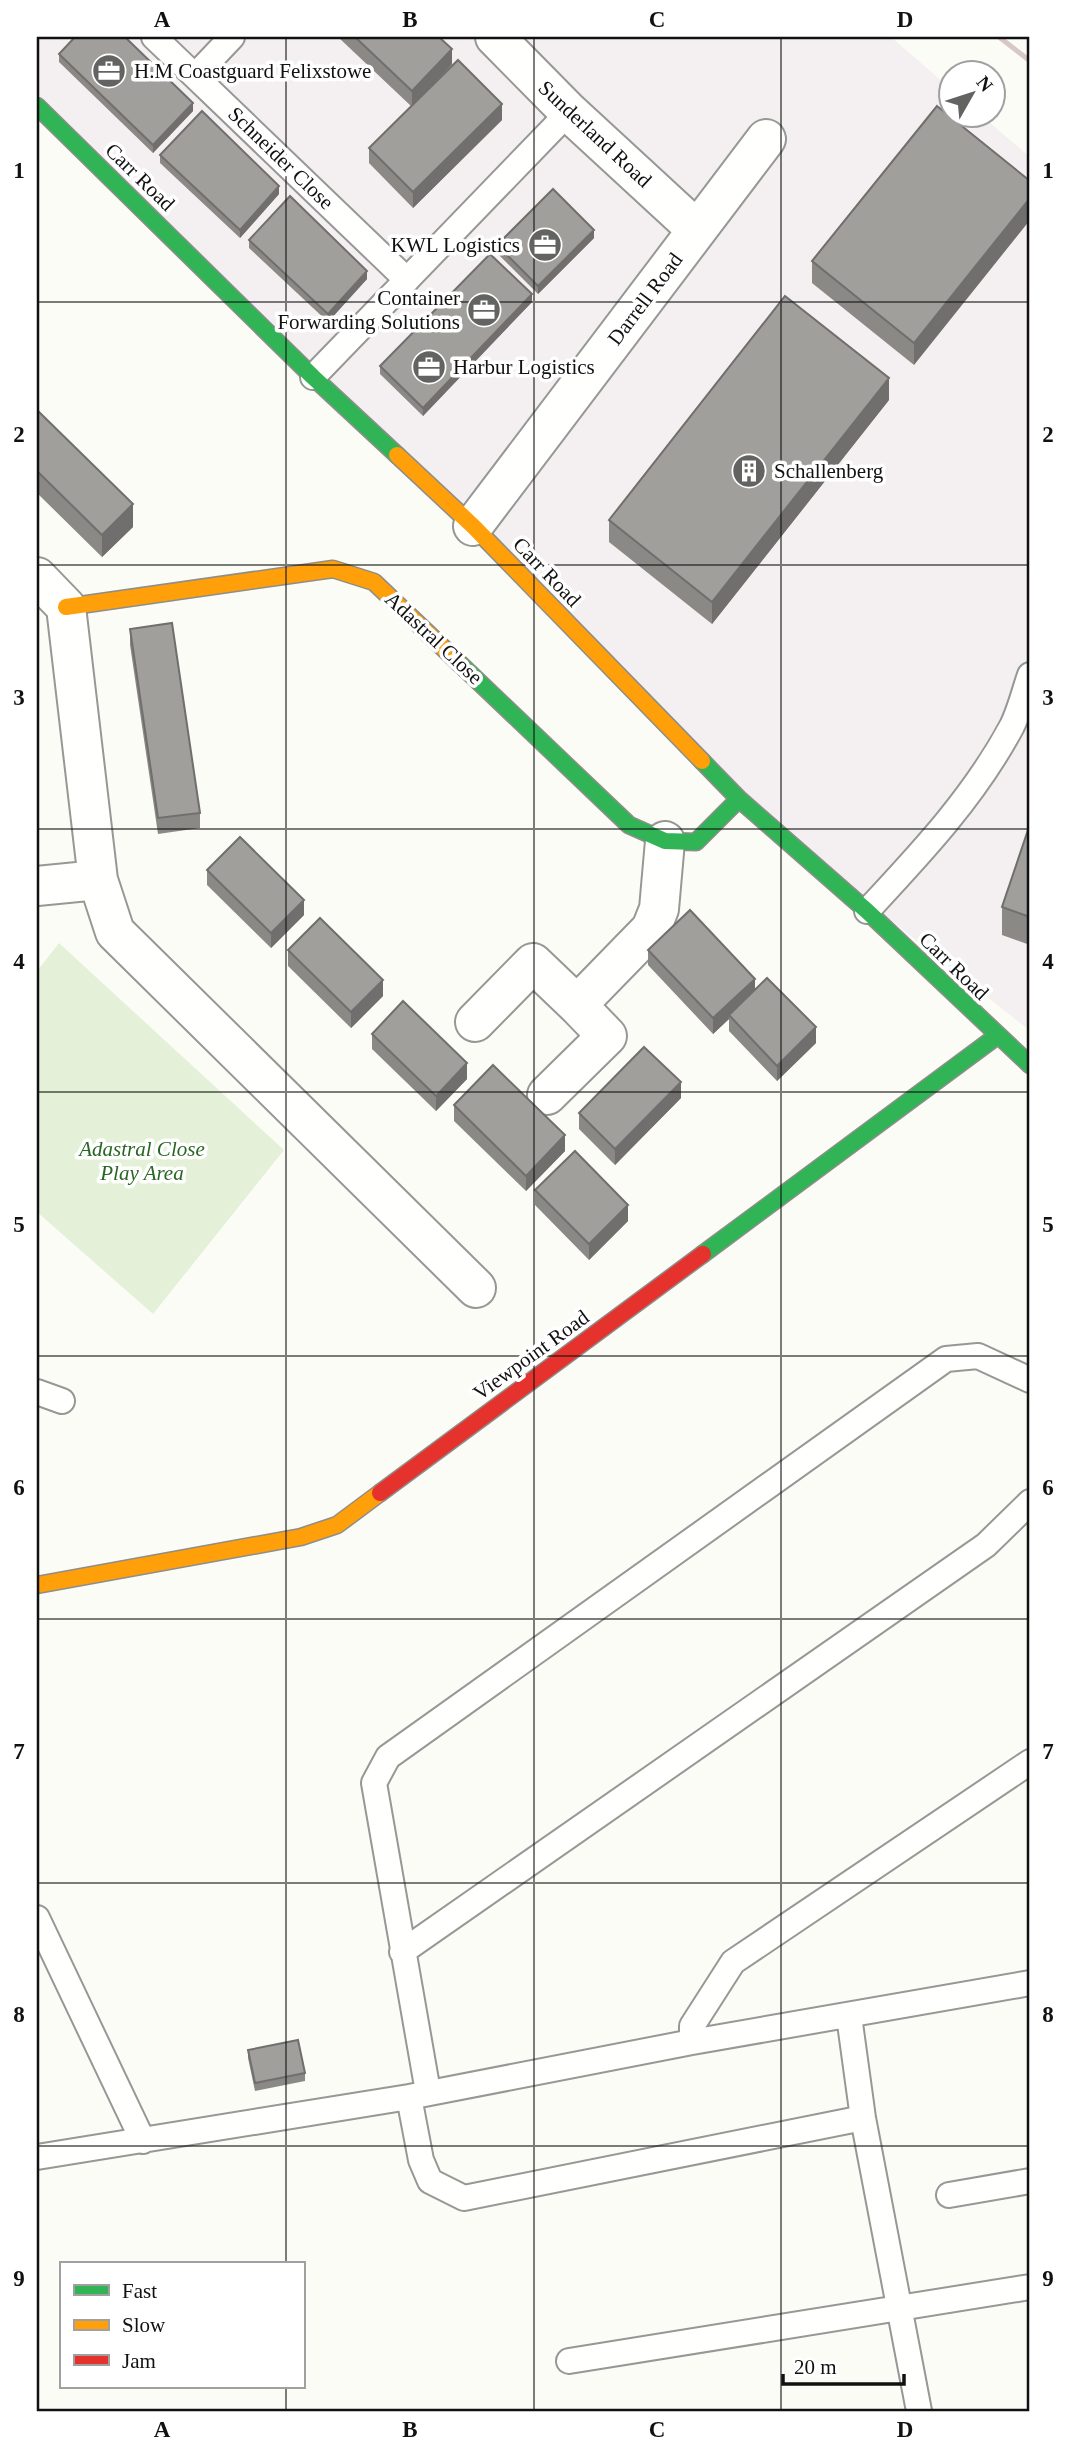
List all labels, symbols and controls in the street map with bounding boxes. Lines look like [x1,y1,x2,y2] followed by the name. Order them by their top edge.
[154,7,171,32] text: A
[402,7,418,32] text: B
[649,7,665,32] text: C
[897,7,913,32] text: D
[90,52,128,90] office icon: H.M Coastguard Felixstowe
[134,59,371,83] place label: H.M Coastguard Felixstowe
[937,60,1007,130] north arrow
[972,72,997,96] text: N
[534,76,657,193] street label: Sunderland Road
[223,102,339,214] street label: Schneider Close
[100,138,180,216] street label: Carr Road
[13,158,25,183] text: 1
[1042,158,1054,183] text: 1
[526,226,564,264] office icon: KWL Logistics
[391,233,520,257] place label: KWL Logistics
[603,248,688,350] street label: Darrell Road
[277,286,460,334] place label: Container Forwarding Solutions
[465,291,503,329] office icon: Container Forwarding Solutions
[410,348,448,386] office icon: Harbur Logistics
[453,355,595,379] place label: Harbur Logistics
[13,422,25,447] text: 2
[1042,422,1054,447] text: 2
[730,452,768,490] building icon: Schallenberg
[774,459,884,483] place label: Schallenberg
[508,532,586,612] street label: Carr Road
[380,587,488,689] street label: Adastral Close
[13,685,25,710] text: 3
[1042,685,1054,710] text: 3
[914,927,994,1005] street label: Carr Road
[13,949,25,974] text: 4
[1042,949,1054,974] text: 4
[77,1137,205,1185] park label: Adastral Close Play Area
[13,1212,25,1237] text: 5
[1042,1212,1054,1237] text: 5
[469,1305,594,1405] street label: Viewpoint Road
[13,1475,25,1500] text: 6
[1042,1475,1054,1500] text: 6
[13,1739,25,1764] text: 7
[1042,1739,1054,1764] text: 7
[13,2002,25,2027] text: 8
[1042,2002,1054,2027] text: 8
[60,2262,304,2388] legend
[13,2266,25,2291] text: 9
[1042,2266,1054,2291] text: 9
[122,2279,157,2303] text: Fast
[122,2313,166,2337] text: Slow
[783,2343,904,2387] scale bar
[122,2349,156,2373] text: Jam
[794,2355,837,2379] text: 20 m
[154,2417,171,2442] text: A
[402,2417,418,2442] text: B
[649,2417,665,2442] text: C
[897,2417,913,2442] text: D

